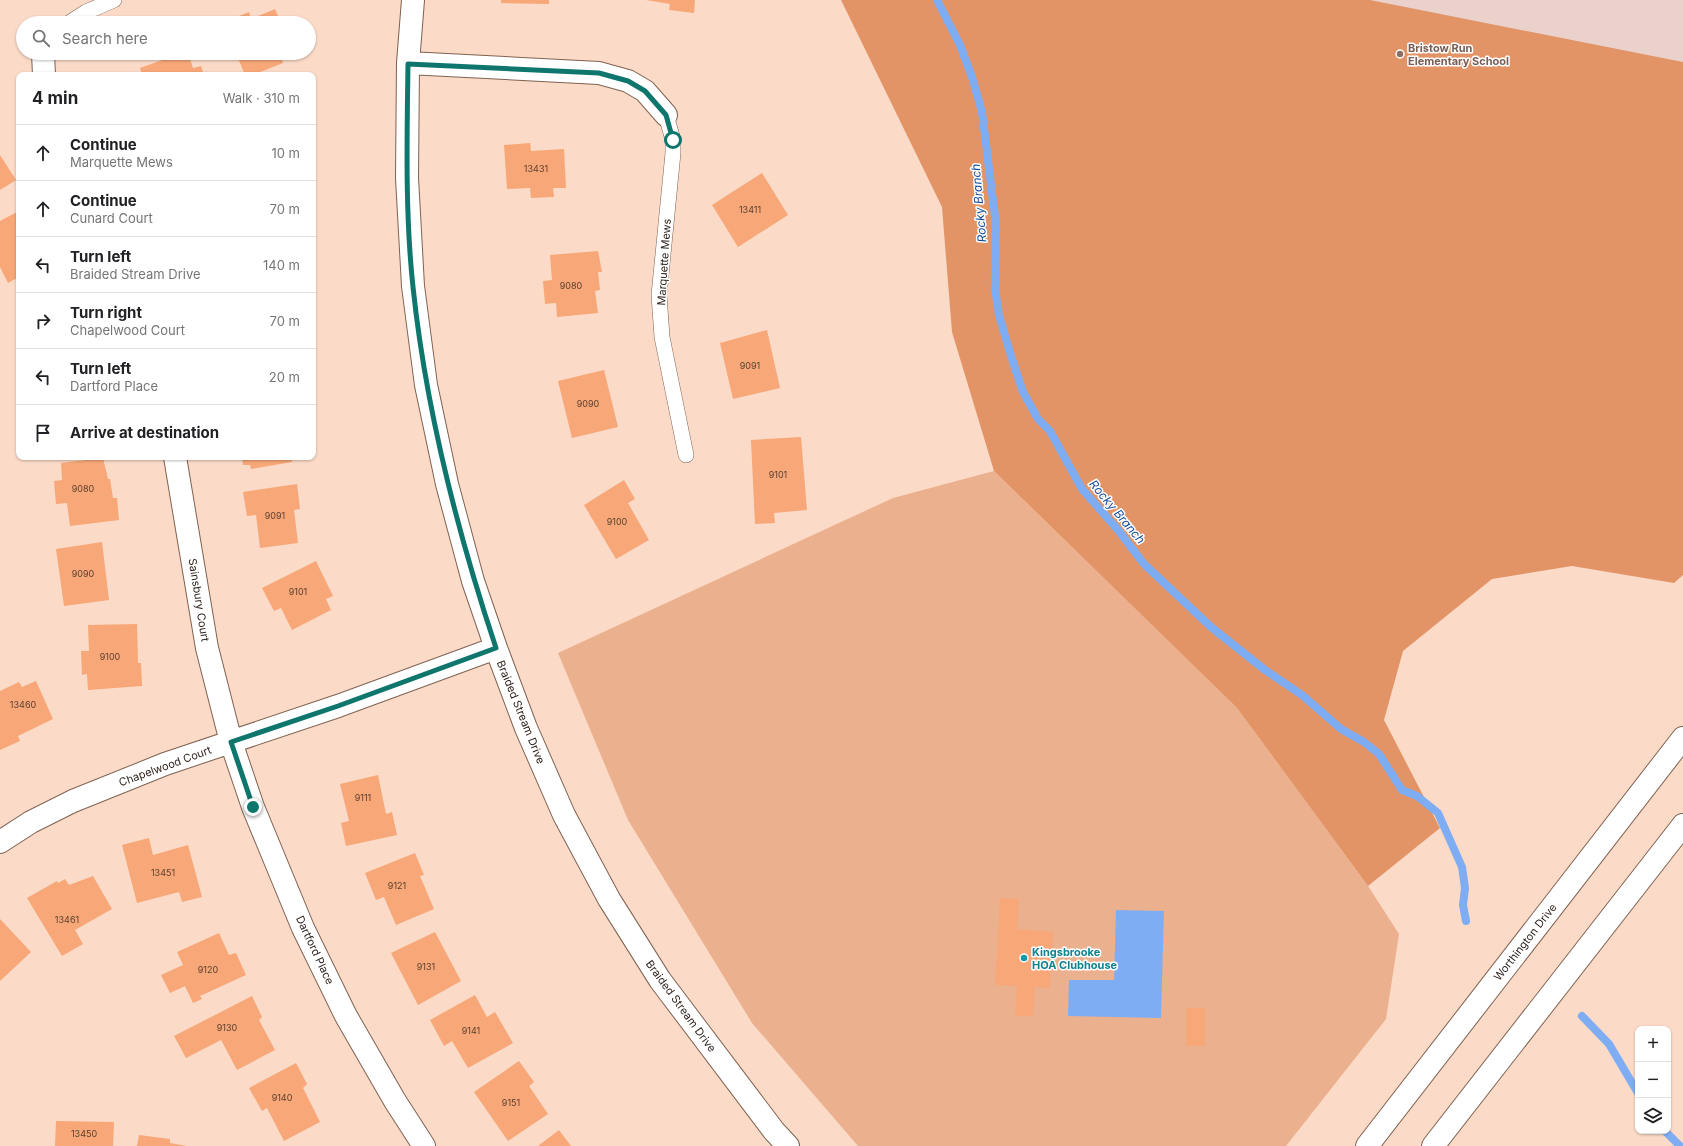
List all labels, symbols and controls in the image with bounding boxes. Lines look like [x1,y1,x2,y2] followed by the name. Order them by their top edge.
[16,16,316,60] search box
[30,27,52,49] icon: search
[62,29,148,48] text: Search here
[1408,41,1509,68] place label: Bristow Run Elementary School
[1395,49,1405,59] marker: Bristow Run Elementary School
[32,88,78,108] text: 4 min
[223,90,300,106] text: Walk · 310 m
[664,131,682,149] route start
[70,135,137,154] text: Continue
[32,142,54,164] icon: ahead
[271,145,300,161] text: 10 m
[70,154,173,170] text: Marquette Mews
[524,163,548,174] house number: 13431
[968,163,989,243] water label: Rocky Branch
[70,191,137,210] text: Continue
[32,198,54,220] icon: ahead
[270,201,300,217] text: 70 m
[739,204,761,215] house number: 13411
[70,210,153,226] text: Cunard Court
[654,218,674,306] street label: Marquette Mews
[70,247,131,266] text: Turn left
[32,254,54,276] icon: left
[263,257,300,273] text: 140 m
[70,266,201,282] text: Braided Stream Drive
[560,280,583,291] house number: 9080
[70,303,142,322] text: Turn right
[32,310,54,332] icon: right
[270,313,300,329] text: 70 m
[70,322,185,338] text: Chapelwood Court
[70,359,131,378] text: Turn left
[740,360,760,371] house number: 9091
[32,366,54,388] icon: left
[269,369,300,385] text: 20 m
[70,378,158,394] text: Dartford Place
[577,398,600,409] house number: 9090
[32,422,54,444] icon: arrive
[70,423,219,442] text: Arrive at destination
[769,469,787,480] house number: 9101
[1086,477,1148,547] water label: Rocky Branch
[72,483,95,494] house number: 9080
[265,510,285,521] house number: 9091
[607,516,628,527] house number: 9100
[186,557,213,643] street label: Sainsbury Court
[72,568,95,579] house number: 9090
[289,586,307,597] house number: 9101
[100,651,121,662] house number: 9100
[494,658,548,766] street label: Braided Stream Drive
[10,699,36,710] house number: 13460
[117,743,214,789] street label: Chapelwood Court
[355,792,371,803] house number: 9111
[244,798,262,816] route end
[151,867,175,878] house number: 13451
[388,880,406,891] house number: 9121
[1490,901,1560,983] street label: Worthington Drive
[293,913,337,987] street label: Dartford Place
[55,914,79,925] house number: 13461
[1032,945,1118,972] place label: Kingsbrooke HOA Clubhouse
[1019,953,1029,963] marker: Kingsbrooke HOA Clubhouse
[643,957,719,1055] street label: Braided Stream Drive
[417,961,435,972] house number: 9131
[198,964,219,975] house number: 9120
[217,1022,238,1033] house number: 9130
[462,1025,480,1036] house number: 9141
[1635,1026,1671,1134] map controls
[1635,1026,1671,1062] button: +
[1635,1062,1671,1098] button: −
[272,1092,293,1103] house number: 9140
[502,1097,520,1108] house number: 9151
[1635,1098,1671,1134] button: layers
[71,1128,97,1139] house number: 13450

